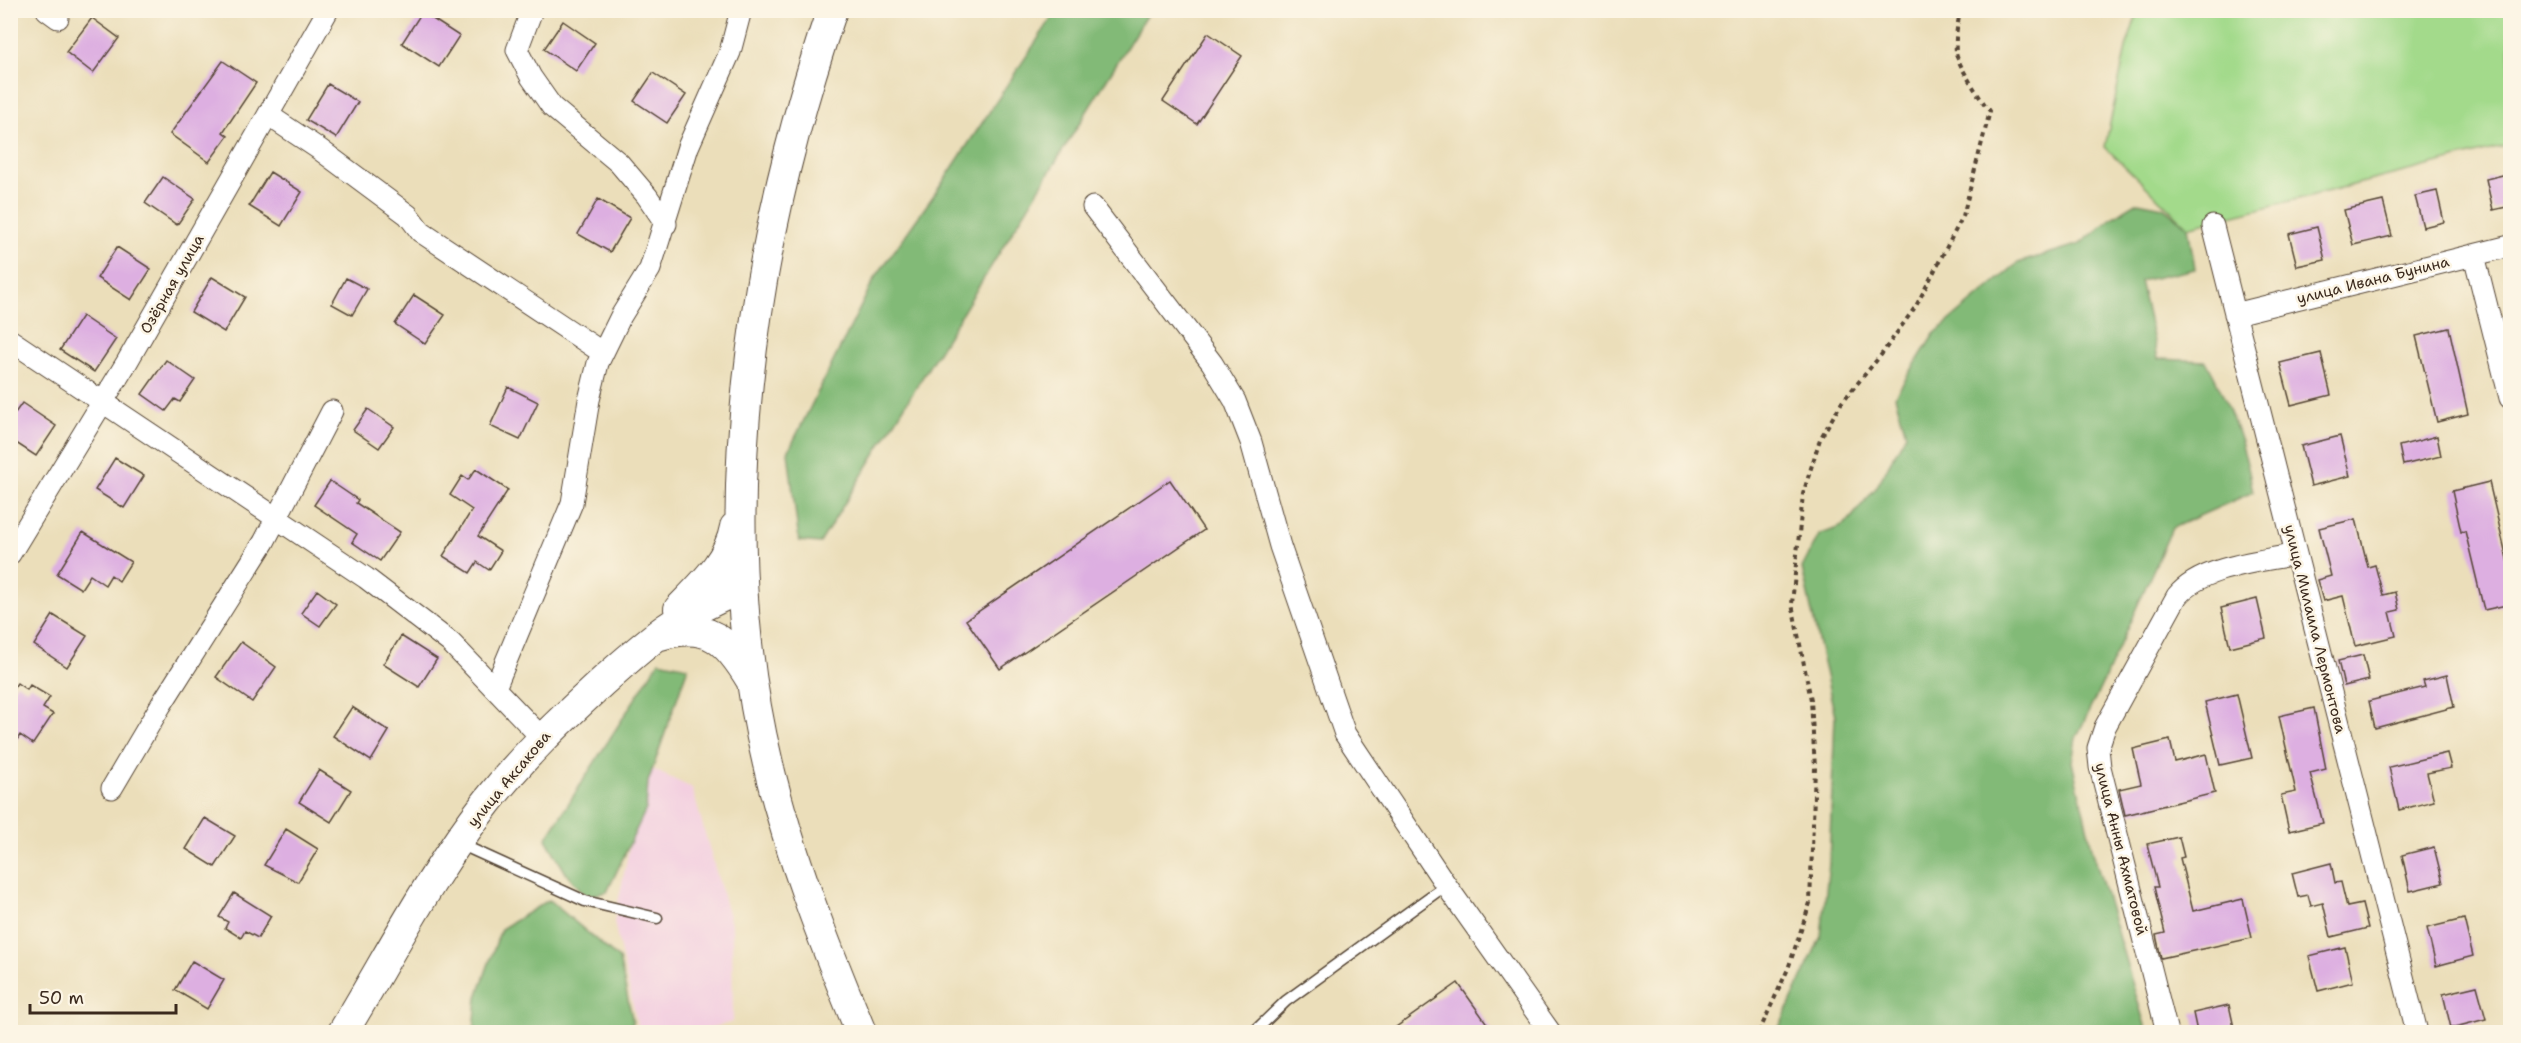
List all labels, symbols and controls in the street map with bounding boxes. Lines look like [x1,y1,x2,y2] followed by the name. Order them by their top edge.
[135,230,209,337] street label: Озёрная улица
[2295,251,2452,309] street label: улица Ивана Бунина
[2279,522,2351,736] street label: улица Милаила Лермонтова
[463,726,555,831] street label: улица Аксакова
[2090,761,2152,938] street label: улица Анны Ахматовой
[30,977,176,1015] scale bar
[39,986,84,1010] text: 50 m

